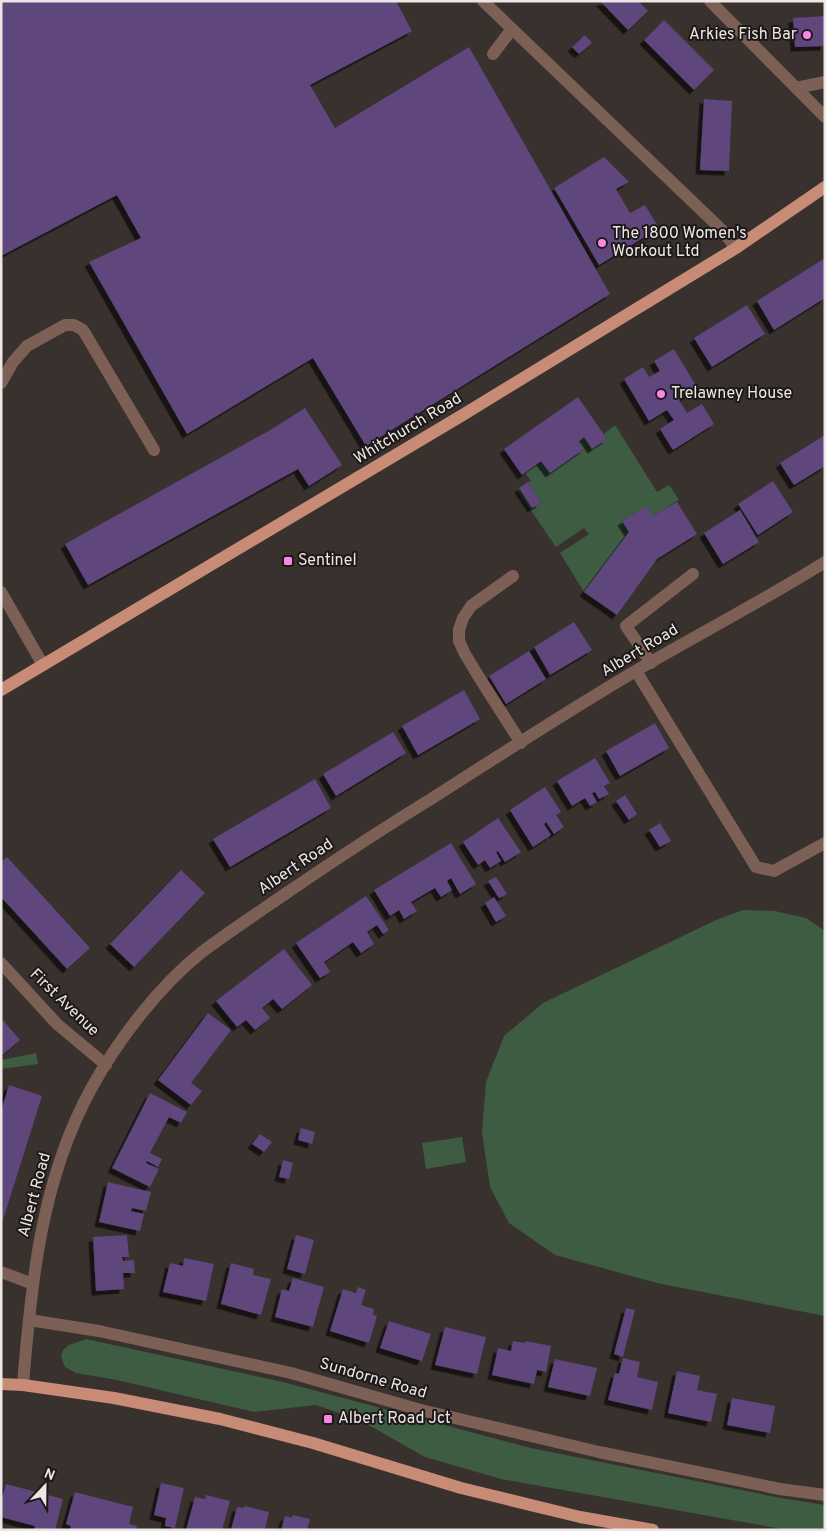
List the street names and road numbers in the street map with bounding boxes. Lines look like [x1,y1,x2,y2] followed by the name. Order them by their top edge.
[350,389,466,469] street label: Whitchurch Road
[598,620,682,682] street label: Albert Road
[255,835,337,899] street label: Albert Road
[25,965,103,1041] street label: First Avenue
[14,1151,56,1239] street label: Albert Road
[317,1354,429,1404] street label: Sundorne Road

